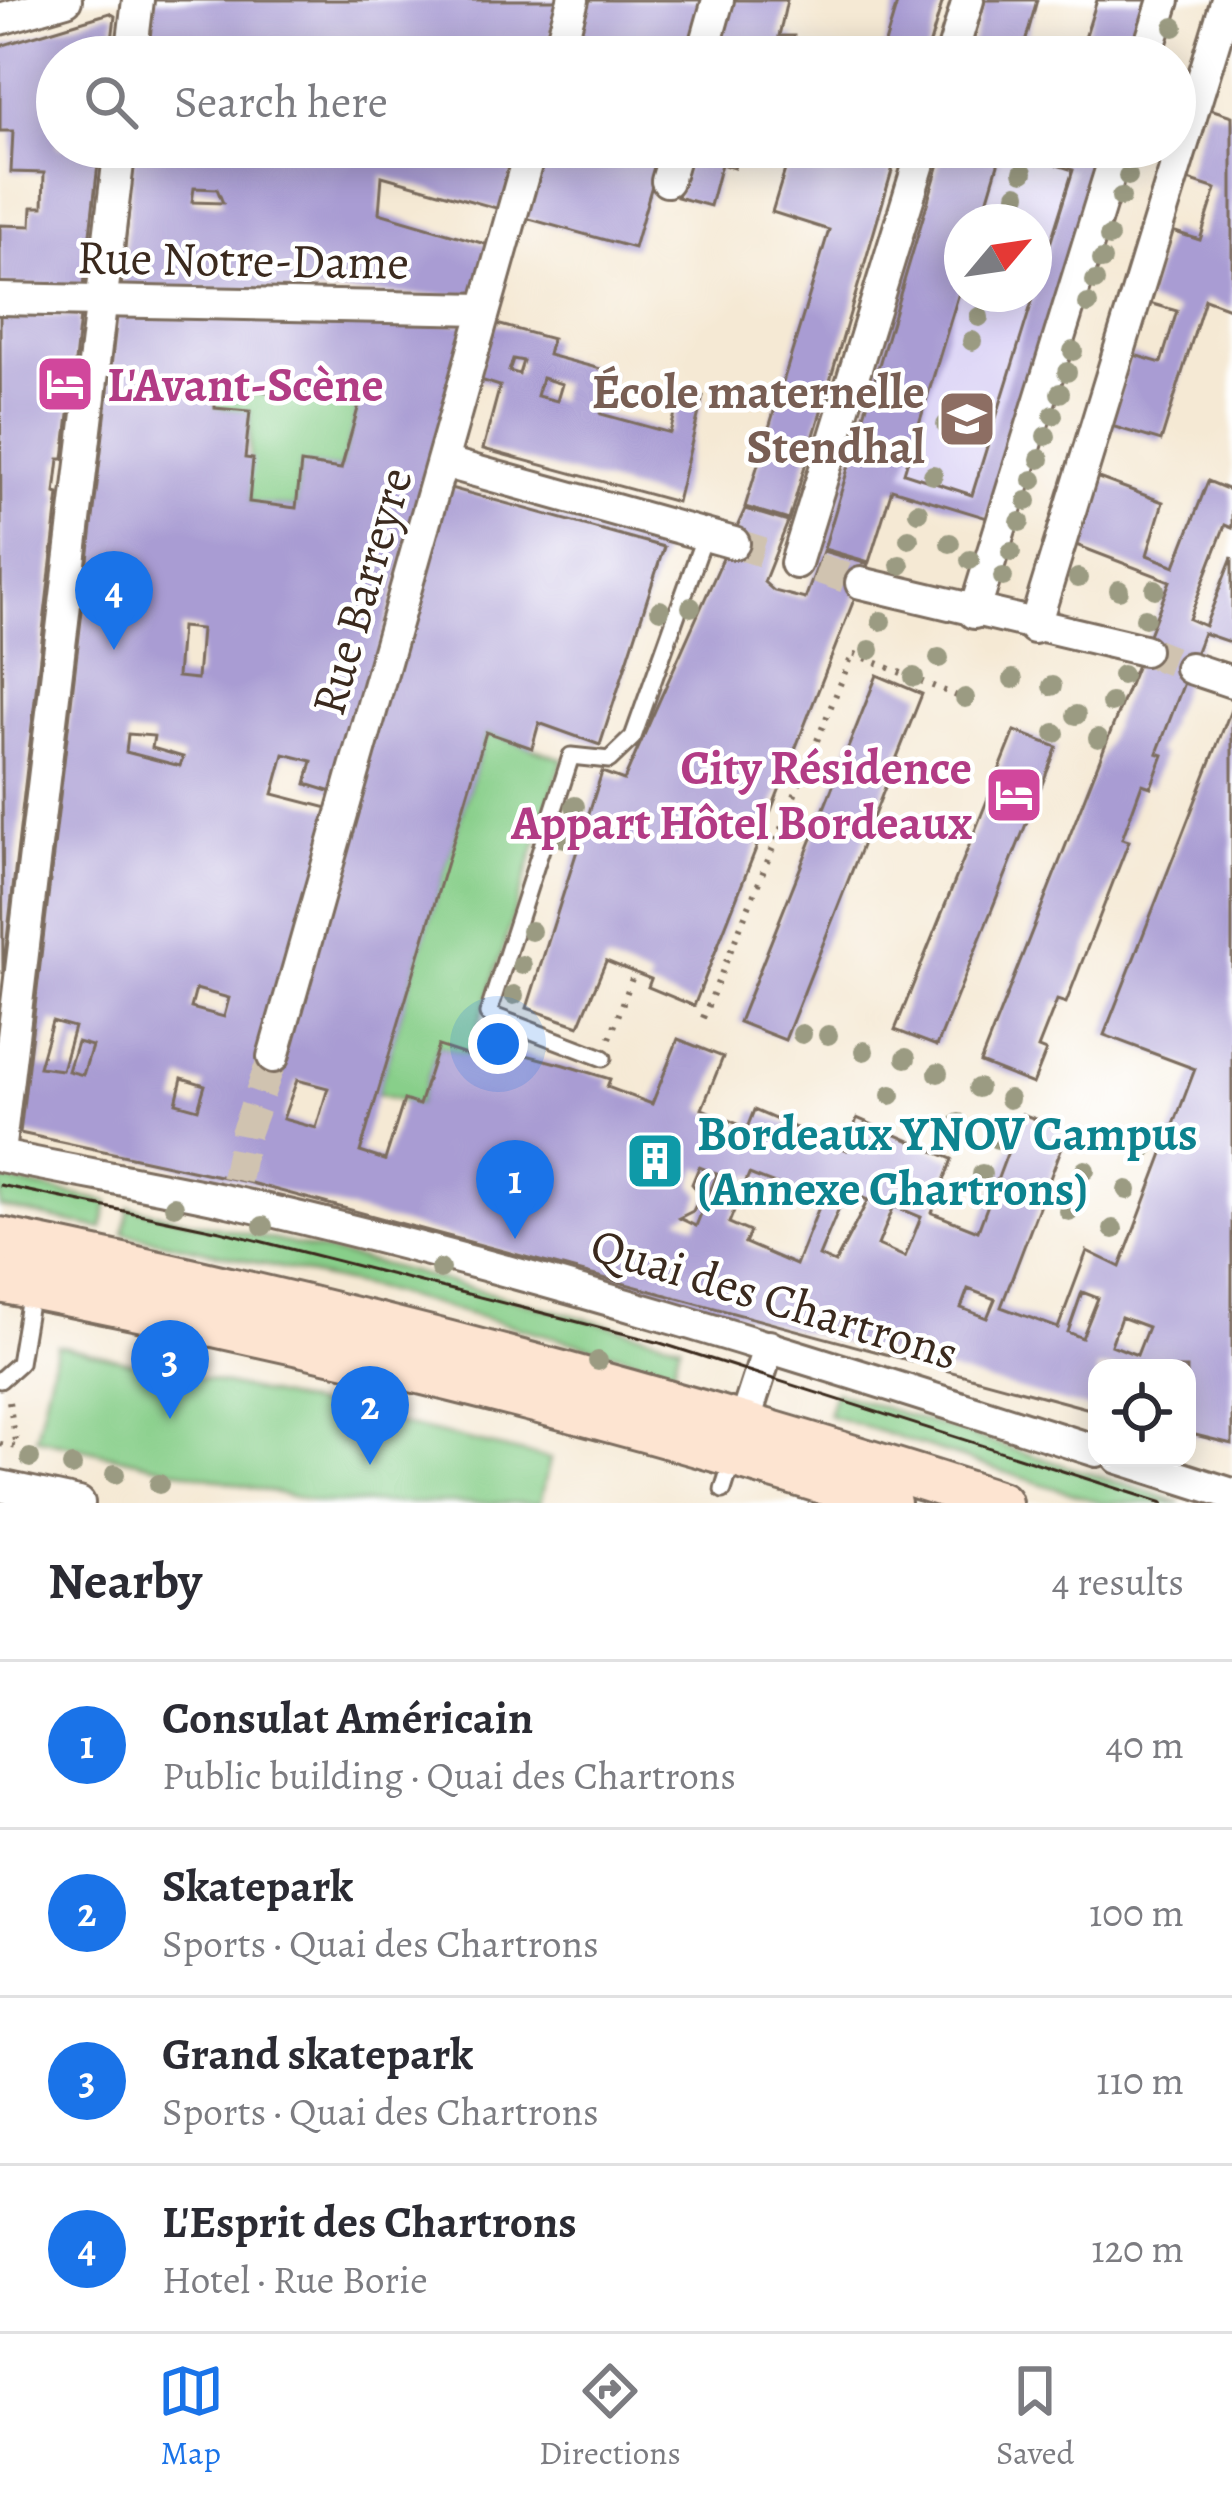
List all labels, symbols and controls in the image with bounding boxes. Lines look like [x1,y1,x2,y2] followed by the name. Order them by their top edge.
[36,36,1196,168] search box
[78,69,144,135] icon: search
[174,71,388,133] text: Search here
[944,204,1052,312] north arrow
[76,224,409,296] street label: Rue Notre-Dame
[107,352,384,418] place label: L'Avant-Scène
[34,353,96,415] hotel icon: L'Avant-Scène
[592,359,925,480] place label: École maternelle Stendhal
[936,388,998,450] school or university icon: École maternelle Stendhal
[295,460,429,723] street label: Rue Barreyre
[75,551,153,650] pin: 4
[510,735,972,856] place label: City Résidence Appart Hôtel Bordeaux
[983,764,1045,826] hotel icon: City Résidence Appart Hôtel Bordeaux
[468,1014,528,1074] your location
[697,1101,1198,1222] place label: Bordeaux YNOV Campus (Annexe Chartrons)
[624,1130,686,1192] building icon: Bordeaux YNOV Campus (Annexe Chartrons)
[476,1140,554,1239] pin: 1
[583,1212,966,1386] street label: Quai des Chartrons
[131,1320,209,1419] pin: 3
[1088,1359,1196,1467] map controls
[1088,1359,1196,1467] button: locate
[331,1366,409,1465] pin: 2
[48,1546,202,1616] text: Nearby
[1052,1555,1184,1608] text: 4 results
[162,1687,533,1749] text: Consulat Américain
[80,1718,94,1771] text: 1
[1105,1718,1184,1771] text: 40 m
[162,1749,736,1802] text: Public building · Quai des Chartrons
[162,1855,353,1917] text: Skatepark
[78,1886,96,1939] text: 2
[1089,1886,1184,1939] text: 100 m
[162,1917,599,1970] text: Sports · Quai des Chartrons
[162,2023,473,2085] text: Grand skatepark
[79,2054,95,2107] text: 3
[1096,2054,1184,2107] text: 110 m
[162,2085,599,2138] text: Sports · Quai des Chartrons
[162,2191,577,2253] text: L'Esprit des Chartrons
[78,2222,96,2275] text: 4
[1091,2222,1184,2275] text: 120 m
[162,2253,428,2306] text: Hotel · Rue Borie
[158,2358,224,2475] tab: Map
[539,2358,681,2475] tab: Directions
[996,2358,1074,2475] tab: Saved

